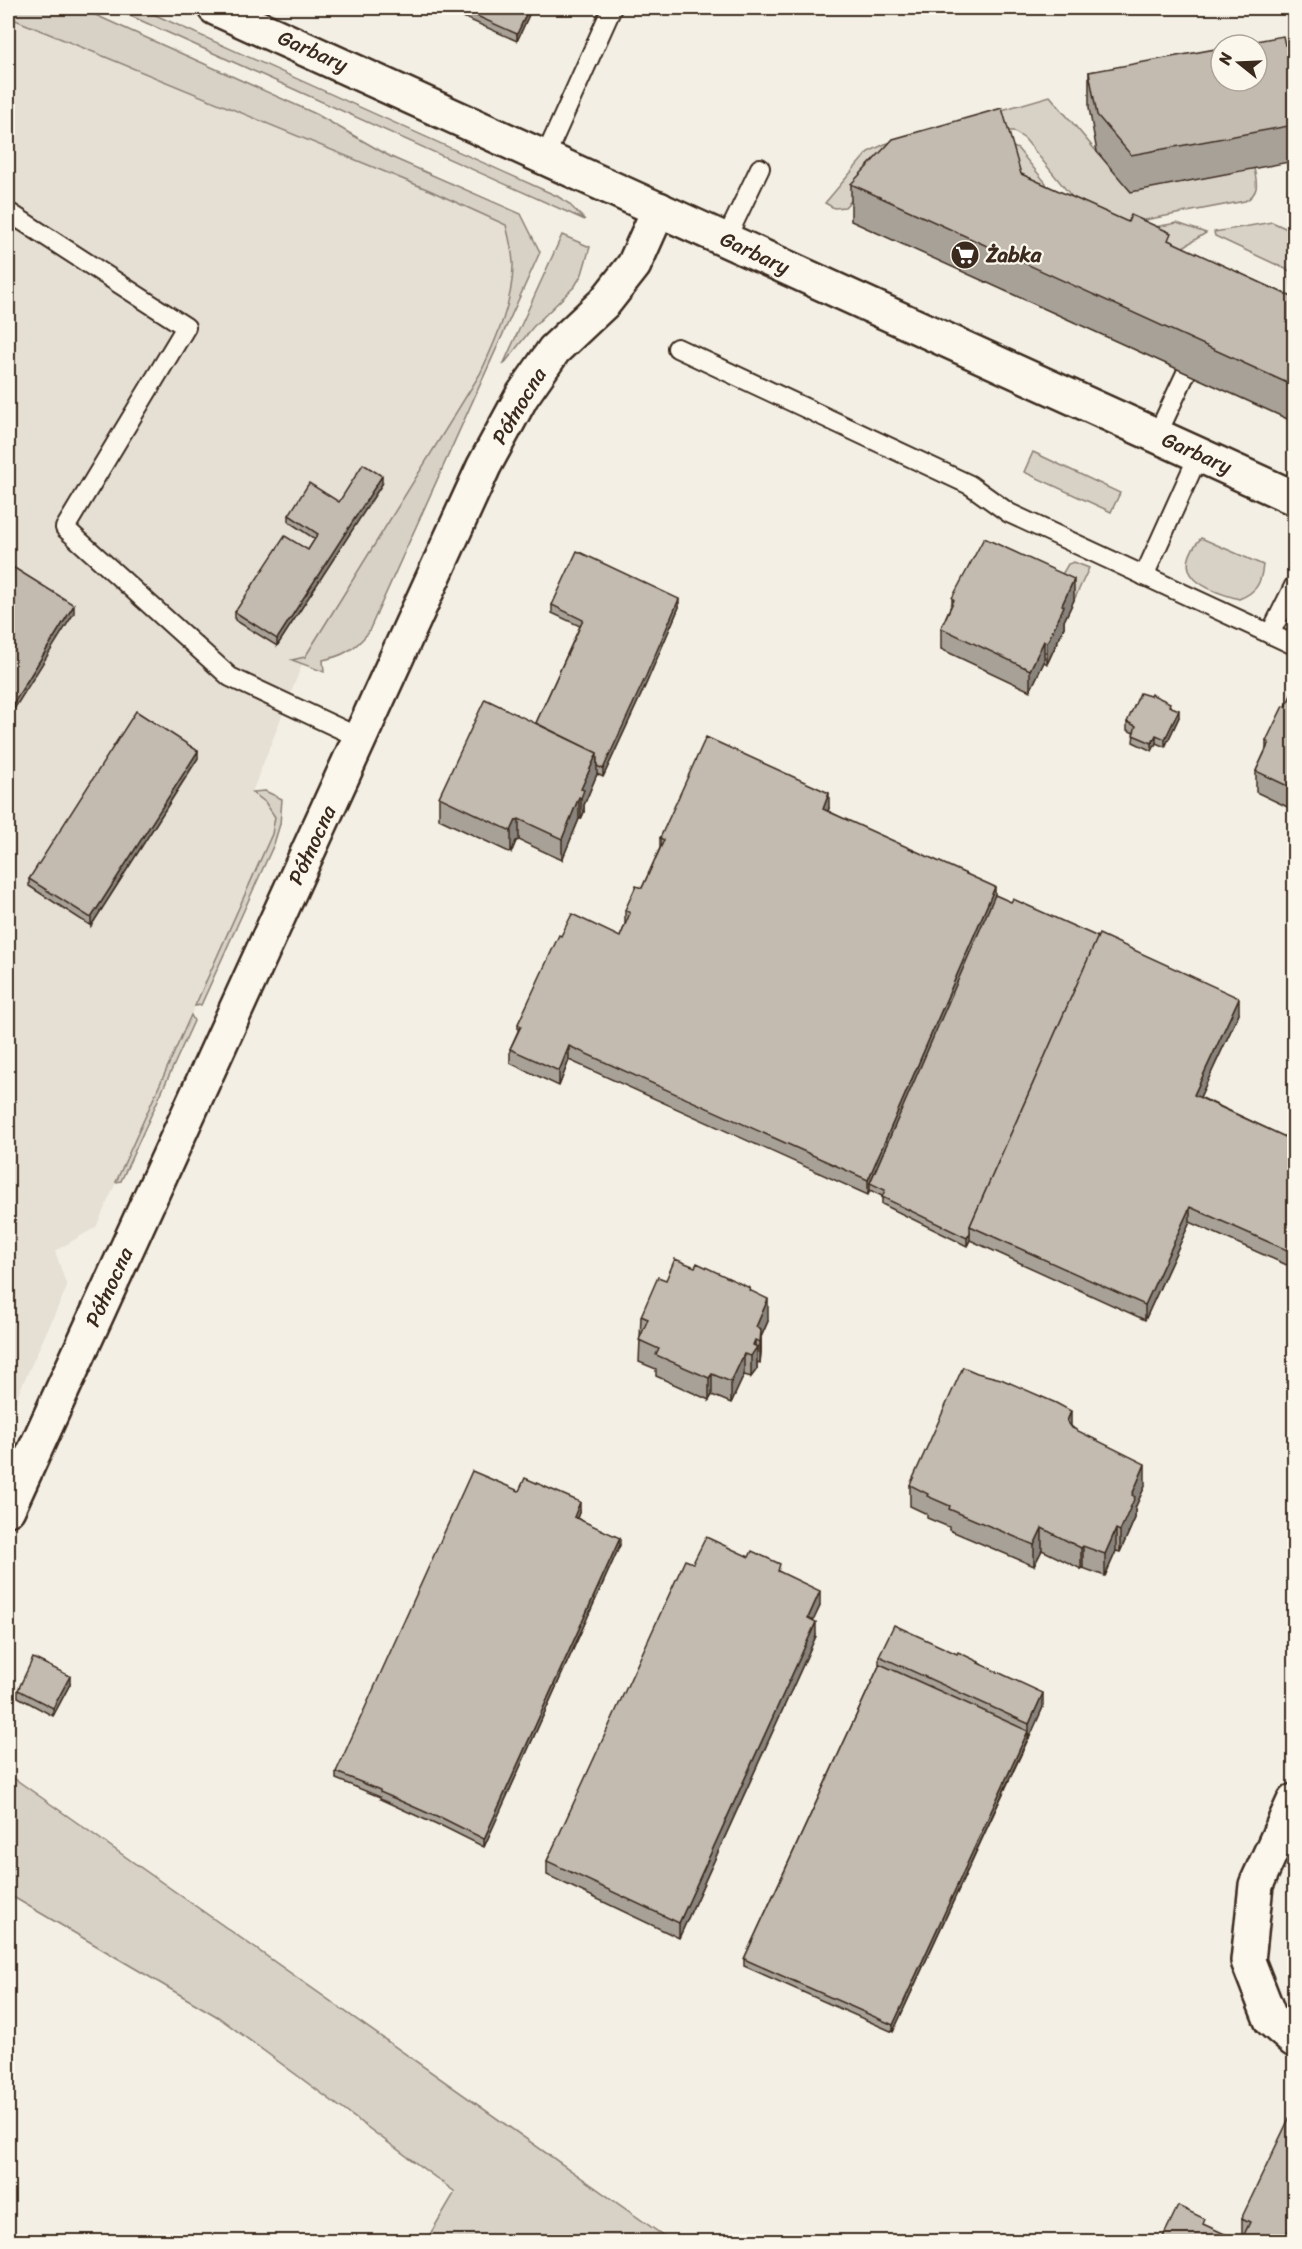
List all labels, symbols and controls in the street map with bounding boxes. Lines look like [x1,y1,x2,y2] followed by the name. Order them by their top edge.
[272,19,354,83] street label: Garbary
[1209,33,1269,93] north arrow
[1209,48,1241,69] text: N
[714,220,796,286] street label: Garbary
[985,236,1043,274] place label: Żabka
[949,239,981,271] supermarket icon: Żabka
[481,360,557,452] street label: Północna
[1156,421,1238,485] street label: Garbary
[277,798,347,891] street label: Północna
[74,1240,144,1333] street label: Północna

